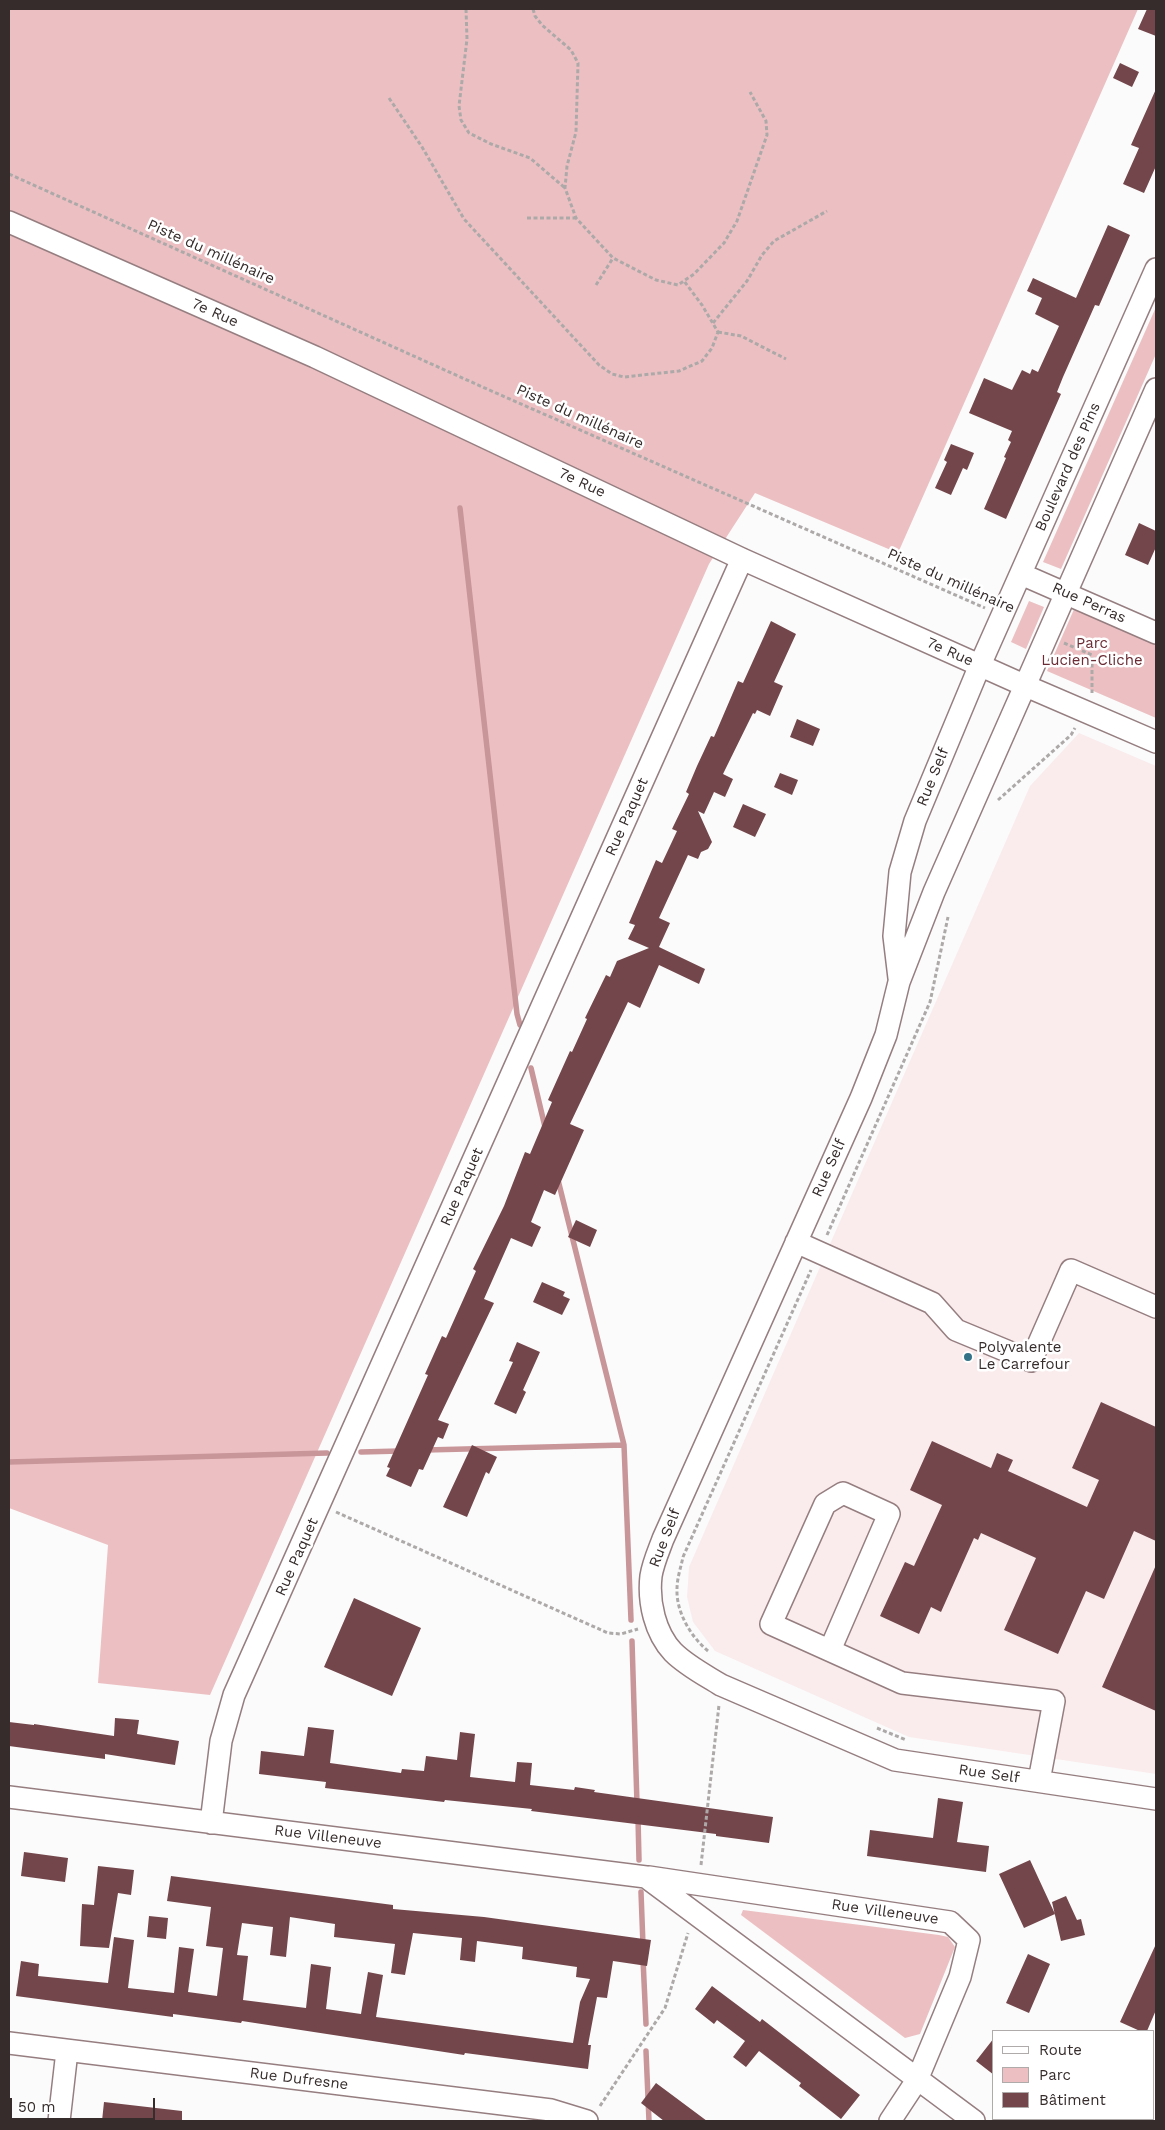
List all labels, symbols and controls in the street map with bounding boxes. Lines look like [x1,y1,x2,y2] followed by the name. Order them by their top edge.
[145,216,277,288] street label: Piste du millénaire
[189,295,241,331] street label: 7e Rue
[514,381,646,453] street label: Piste du millénaire
[1032,400,1104,534] street label: Boulevard des Pins
[556,464,608,502] street label: 7e Rue
[885,545,1017,617] street label: Piste du millénaire
[1049,579,1129,627] street label: Rue Perras
[924,634,976,670] street label: 7e Rue
[1041,635,1143,670] park label: Parc Lucien-Cliche
[913,745,953,809] street label: Rue Self
[602,775,652,859] street label: Rue Paquet
[808,1136,850,1200] street label: Rue Self
[437,1145,487,1229] street label: Rue Paquet
[978,1339,1070,1374] place label: Polyvalente Le Carrefour
[962,1351,974,1363] marker: Polyvalente Le Carrefour
[646,1506,684,1570] street label: Rue Self
[272,1515,322,1599] street label: Rue Paquet
[957,1761,1021,1787] street label: Rue Self
[273,1821,383,1853] street label: Rue Villeneuve
[830,1896,940,1928] street label: Rue Villeneuve
[992,2030,1155,2120] legend
[1039,2041,1082,2059] text: Route
[249,2064,349,2094] street label: Rue Dufresne
[1039,2066,1071,2084] text: Parc
[12,2088,158,2120] scale bar
[1039,2091,1106,2109] text: Bâtiment
[18,2098,55,2116] text: 50 m

